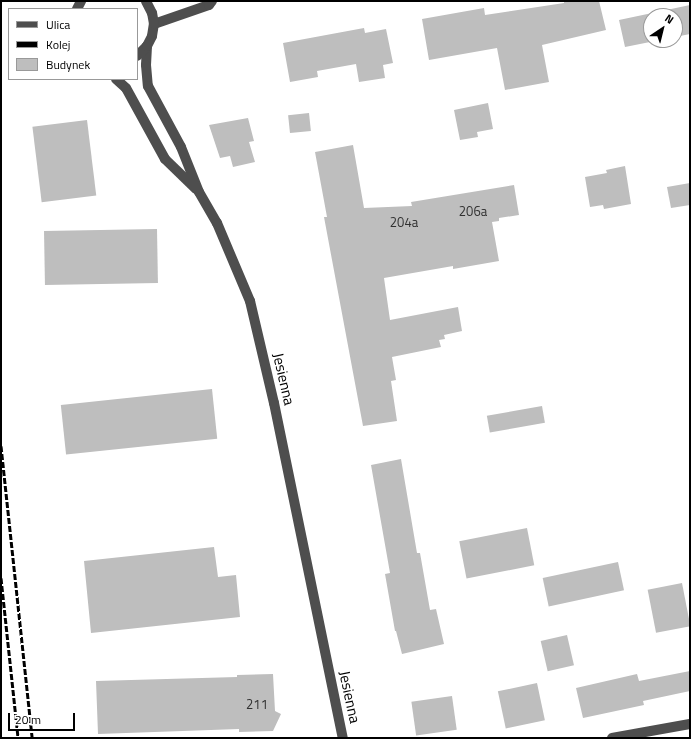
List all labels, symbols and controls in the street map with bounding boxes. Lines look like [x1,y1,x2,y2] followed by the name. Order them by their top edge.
[8,8,138,80] legend
[643,8,683,48] north arrow
[662,10,677,28] text: N
[46,15,70,34] text: Ulica
[46,35,70,54] text: Kolej
[46,55,90,74] text: Budynek
[459,203,487,219] house number: 206a
[390,214,418,230] house number: 204a
[269,351,299,407] street label: Jesienna
[336,669,364,725] street label: Jesienna
[246,696,268,712] house number: 211
[10,705,77,731] scale bar
[15,710,41,729] text: 20 m

